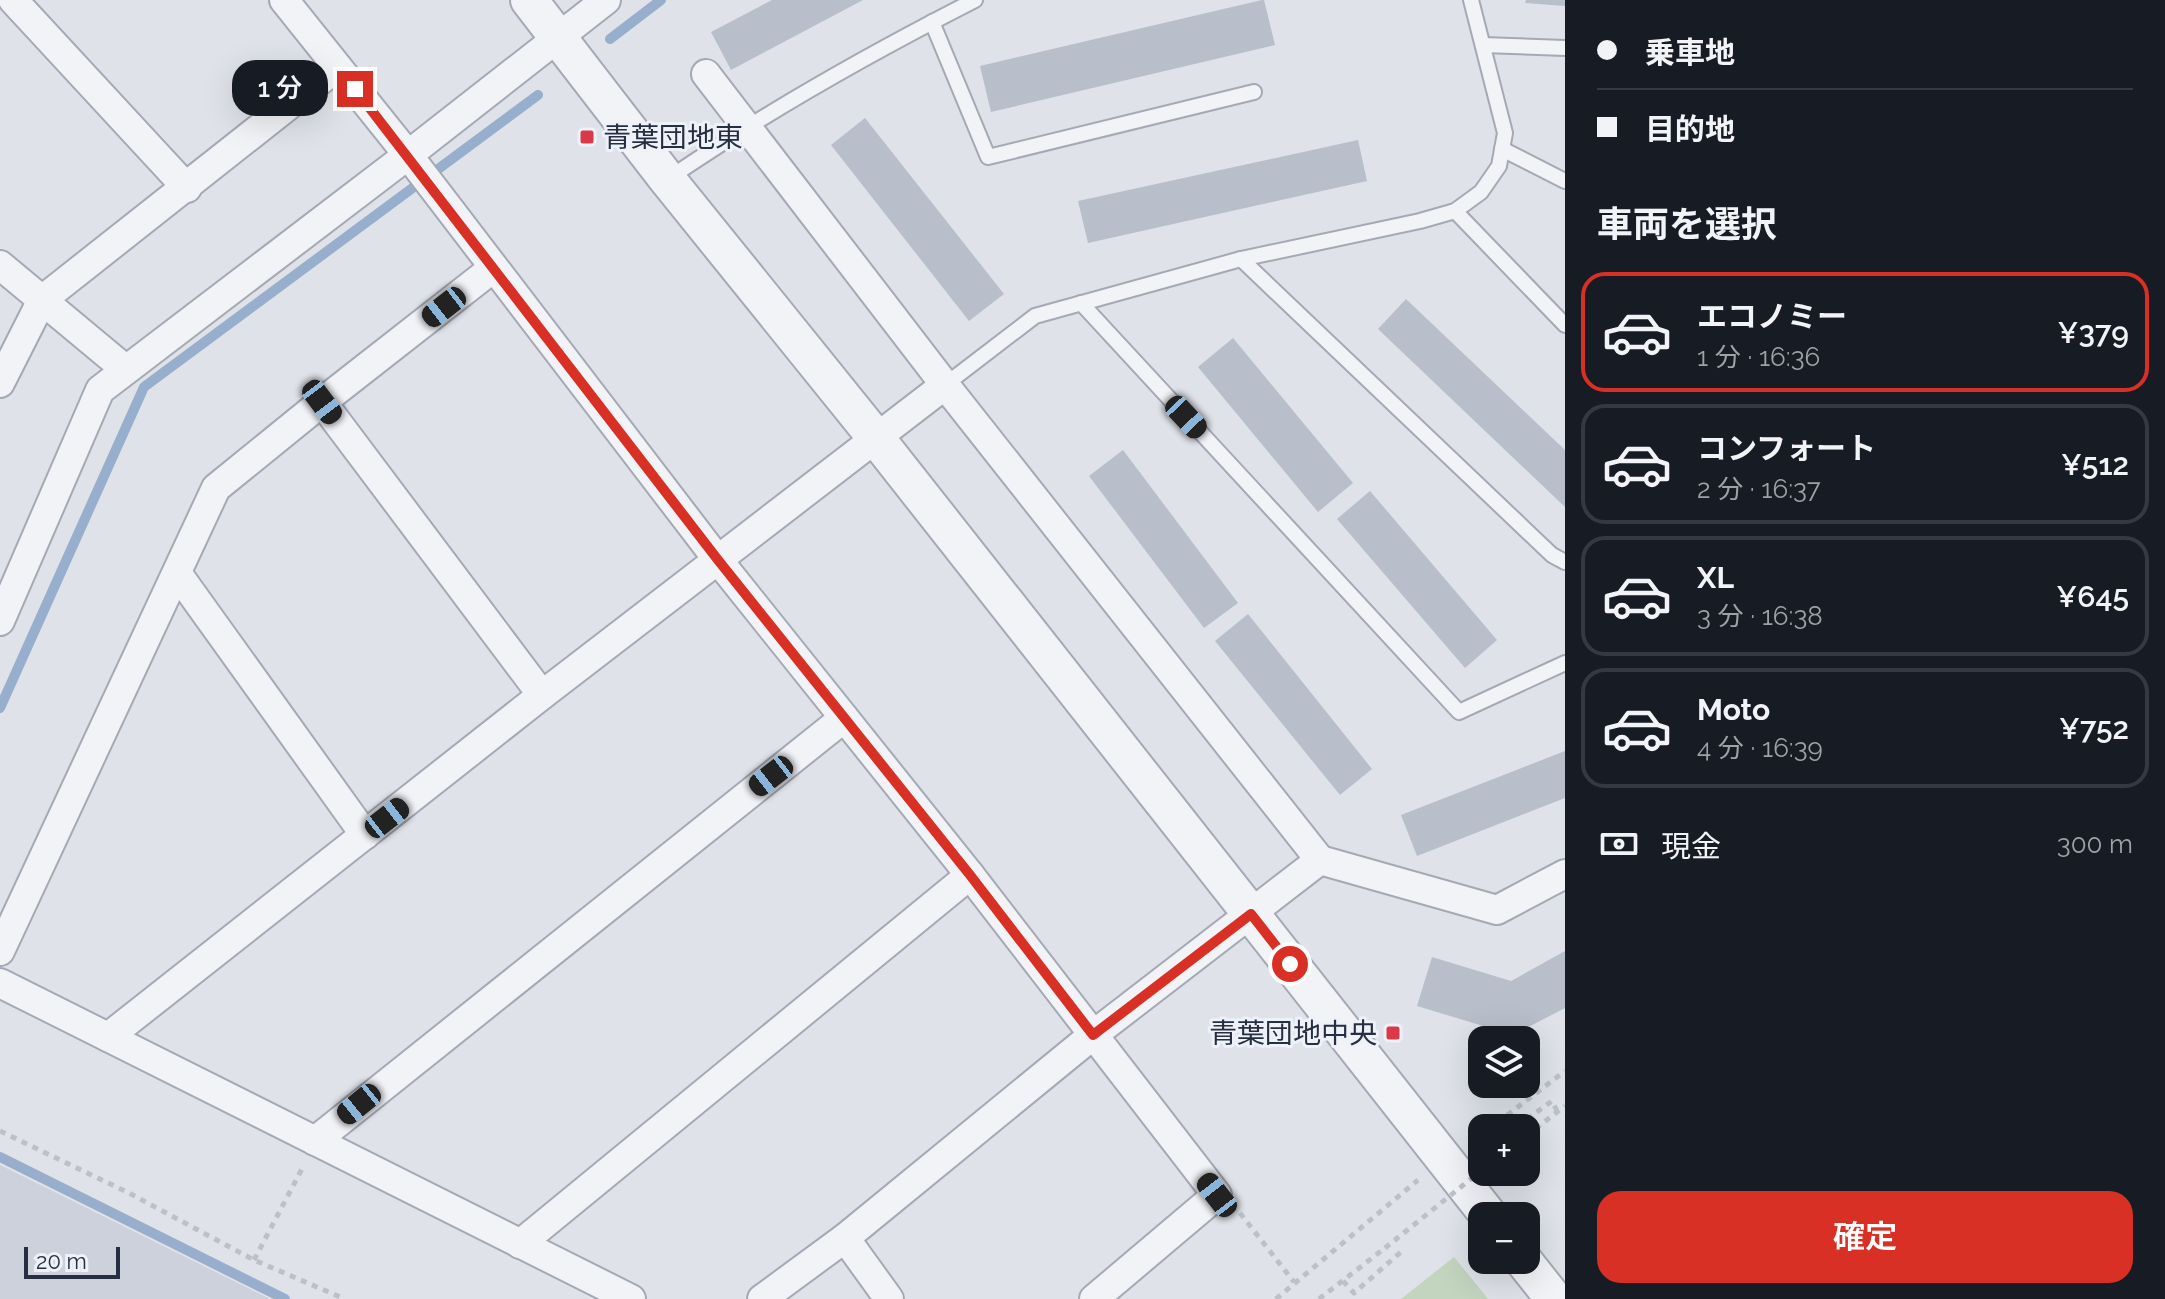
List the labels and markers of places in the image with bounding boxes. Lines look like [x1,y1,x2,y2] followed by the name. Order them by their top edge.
[603,121,743,154] place label: 青葉団地東
[578,128,596,146] marker: 青葉団地東
[1209,1017,1377,1050] place label: 青葉団地中央
[1384,1024,1402,1042] marker: 青葉団地中央

